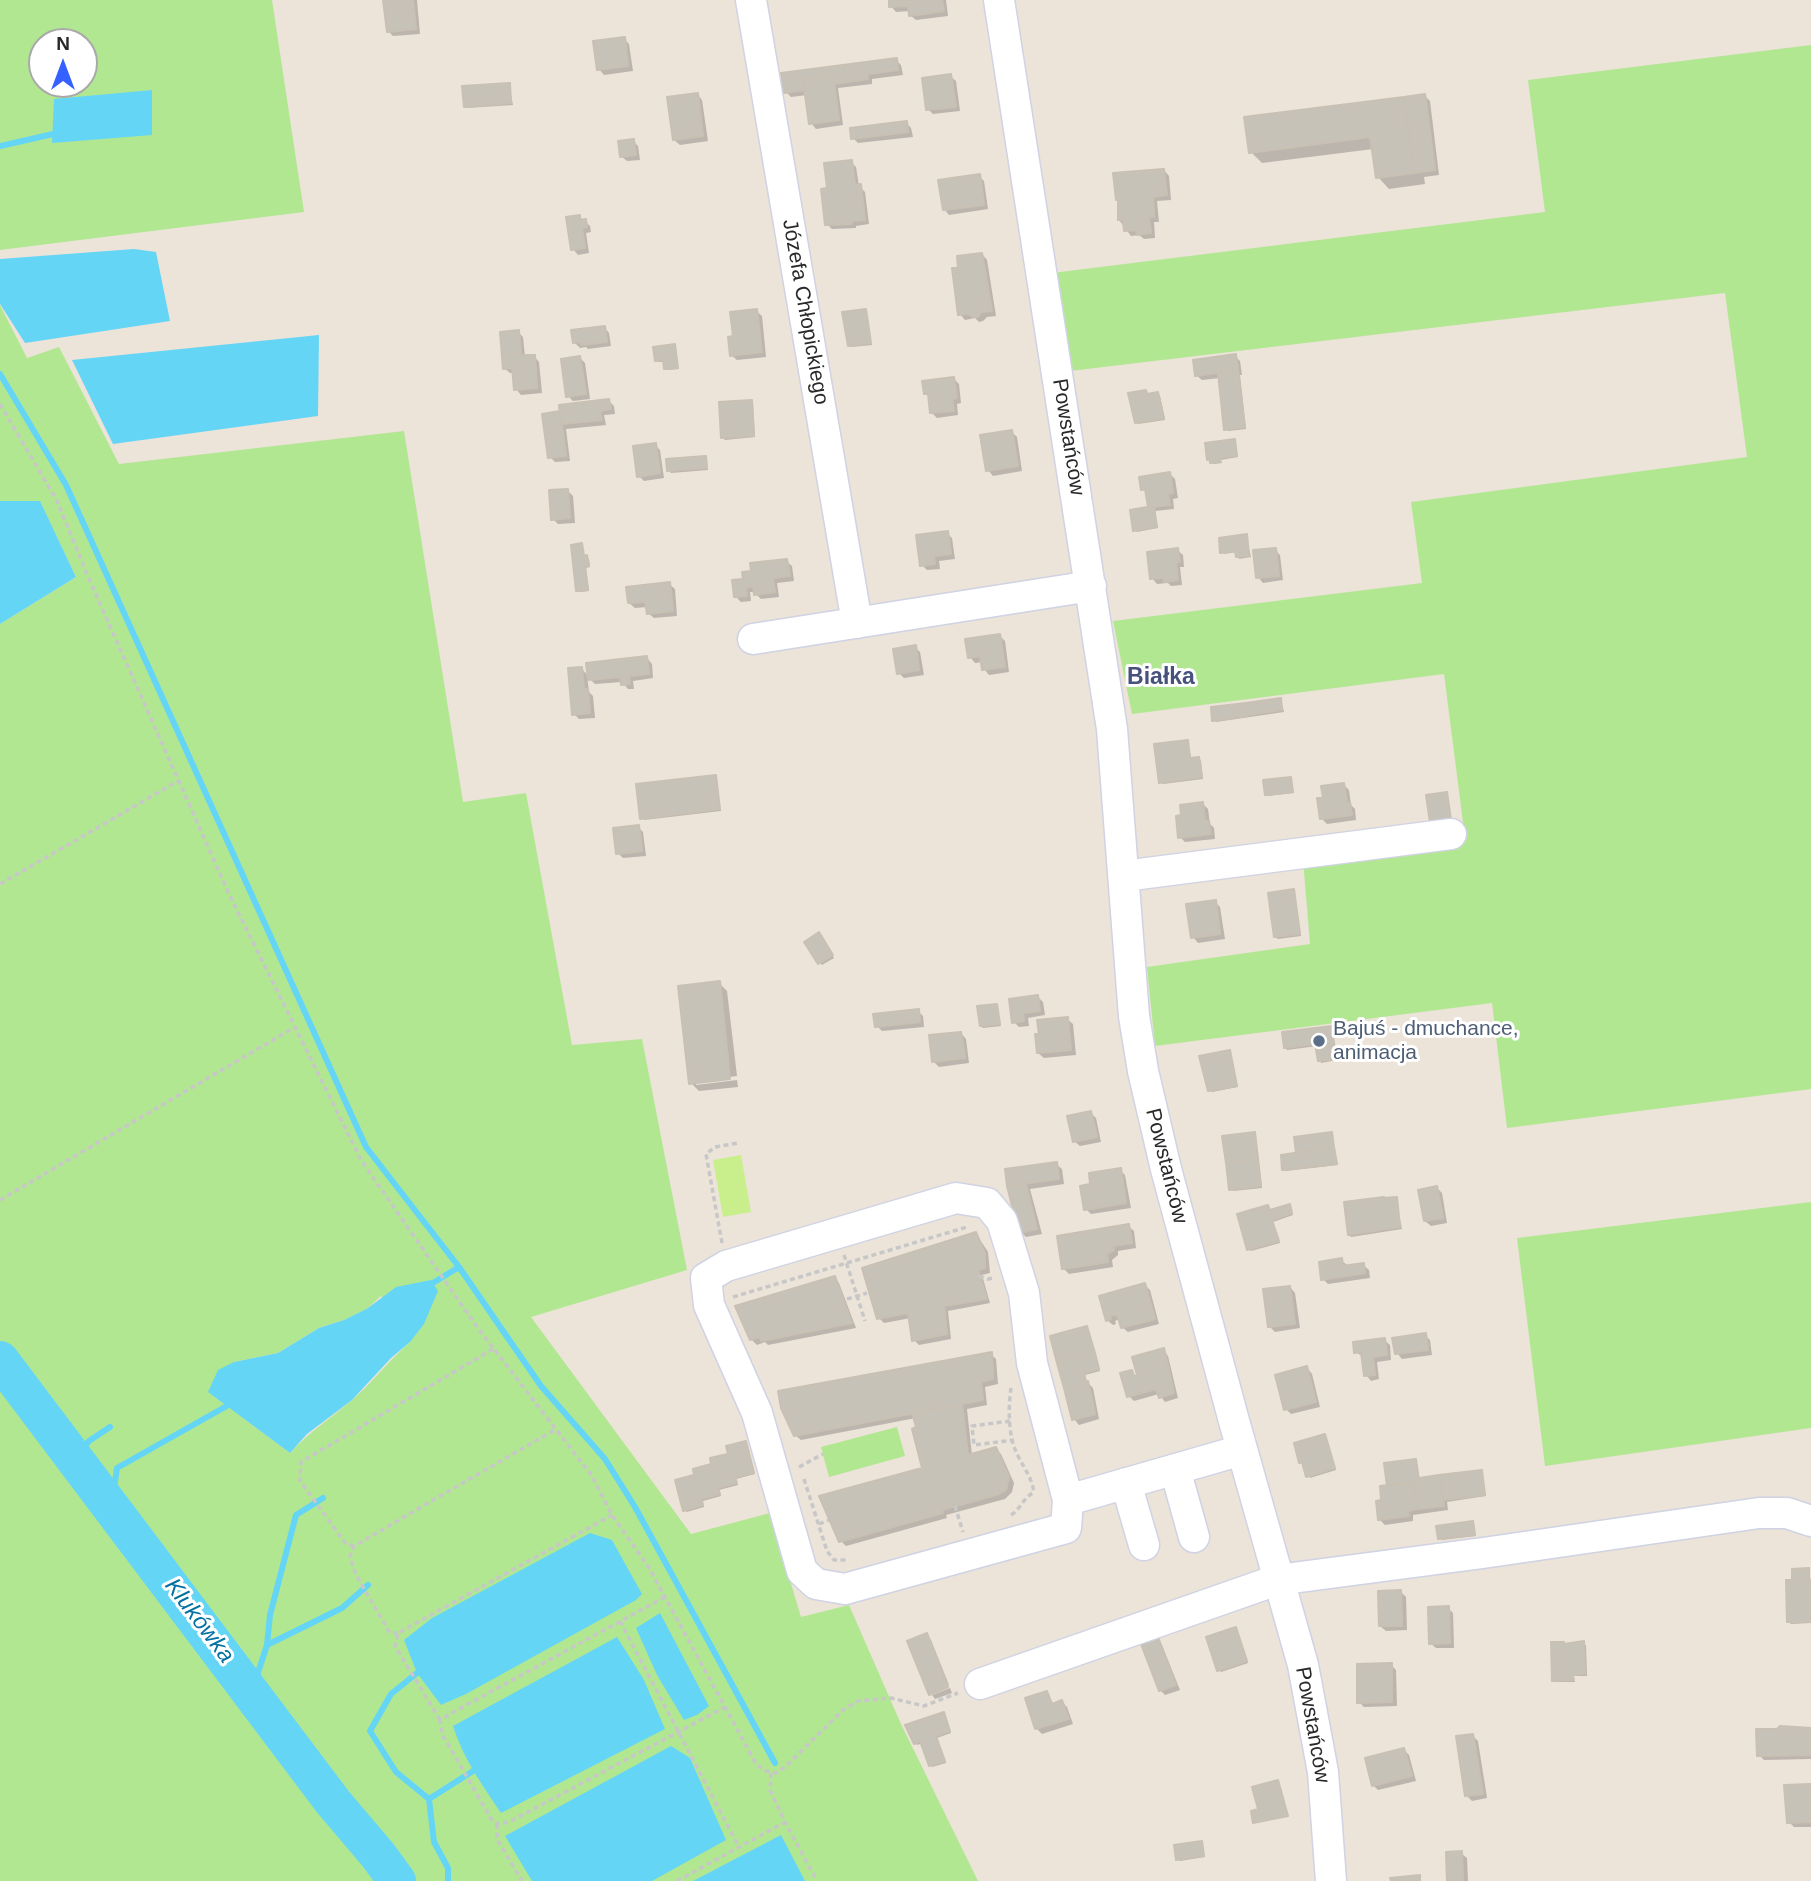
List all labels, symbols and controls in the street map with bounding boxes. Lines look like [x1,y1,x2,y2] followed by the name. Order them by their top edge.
[28,28,98,98] north arrow
[56,33,70,54] text: N
[776,217,834,407] street label: Józefa Chłopickiego
[1046,377,1090,497] street label: Powstańców
[1127,664,1195,692] district label: Białka
[1333,1016,1519,1066] place label: Bajuś - dmuchance, animacja
[1311,1033,1327,1049] marker: Bajuś - dmuchance, animacja
[1140,1106,1192,1226] street label: Powstańców
[158,1573,240,1669] water label: Klukówka
[1289,1665,1335,1785] street label: Powstańców

